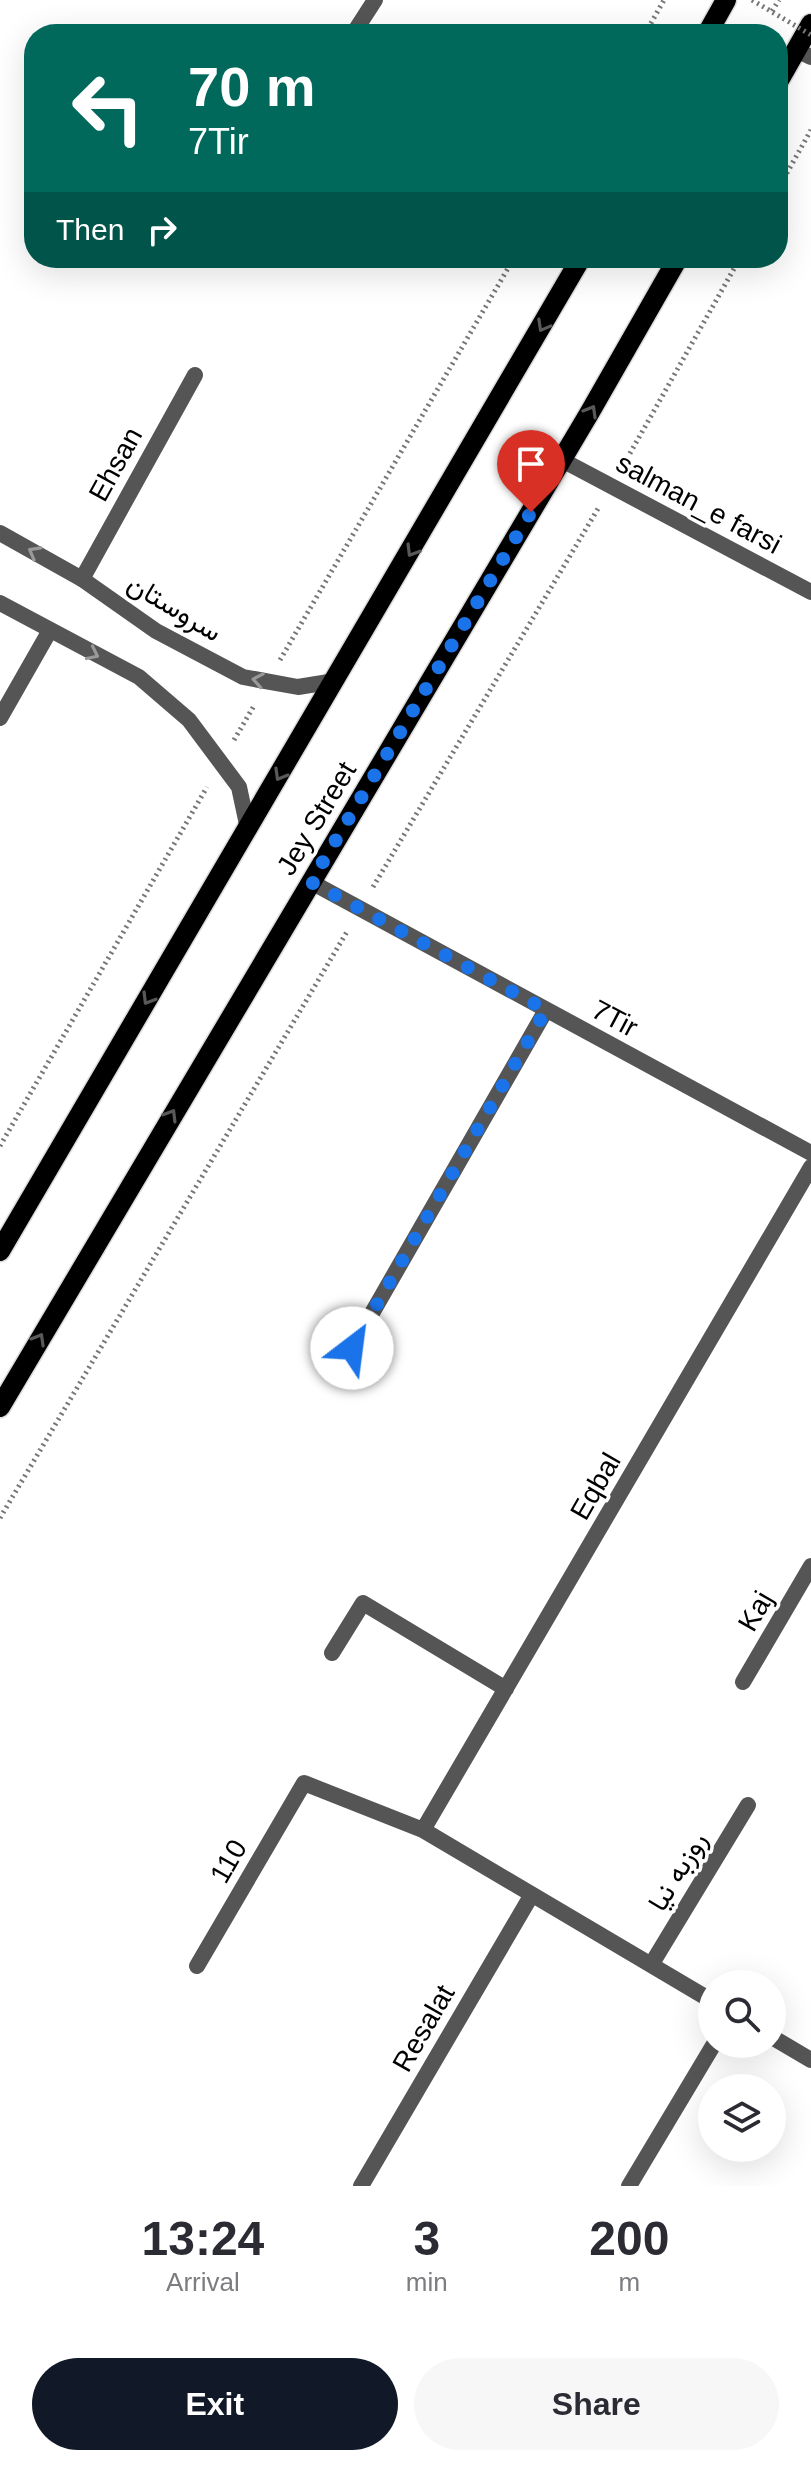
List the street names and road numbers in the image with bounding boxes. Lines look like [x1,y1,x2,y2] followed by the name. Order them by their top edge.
[83,422,148,506] street label: Ehsan
[611,447,786,560] street label: salman_e farsi
[121,567,227,649] street label: سروستان
[271,756,362,880] street label: Jey Street
[587,994,643,1043] street label: 7Tir
[564,1447,627,1525] street label: Eqbal
[732,1586,779,1637] street label: Kaj
[642,1826,715,1917] street label: روزبه نیا
[204,1834,253,1888] street label: 110
[386,1979,461,2077] street label: Resalat

